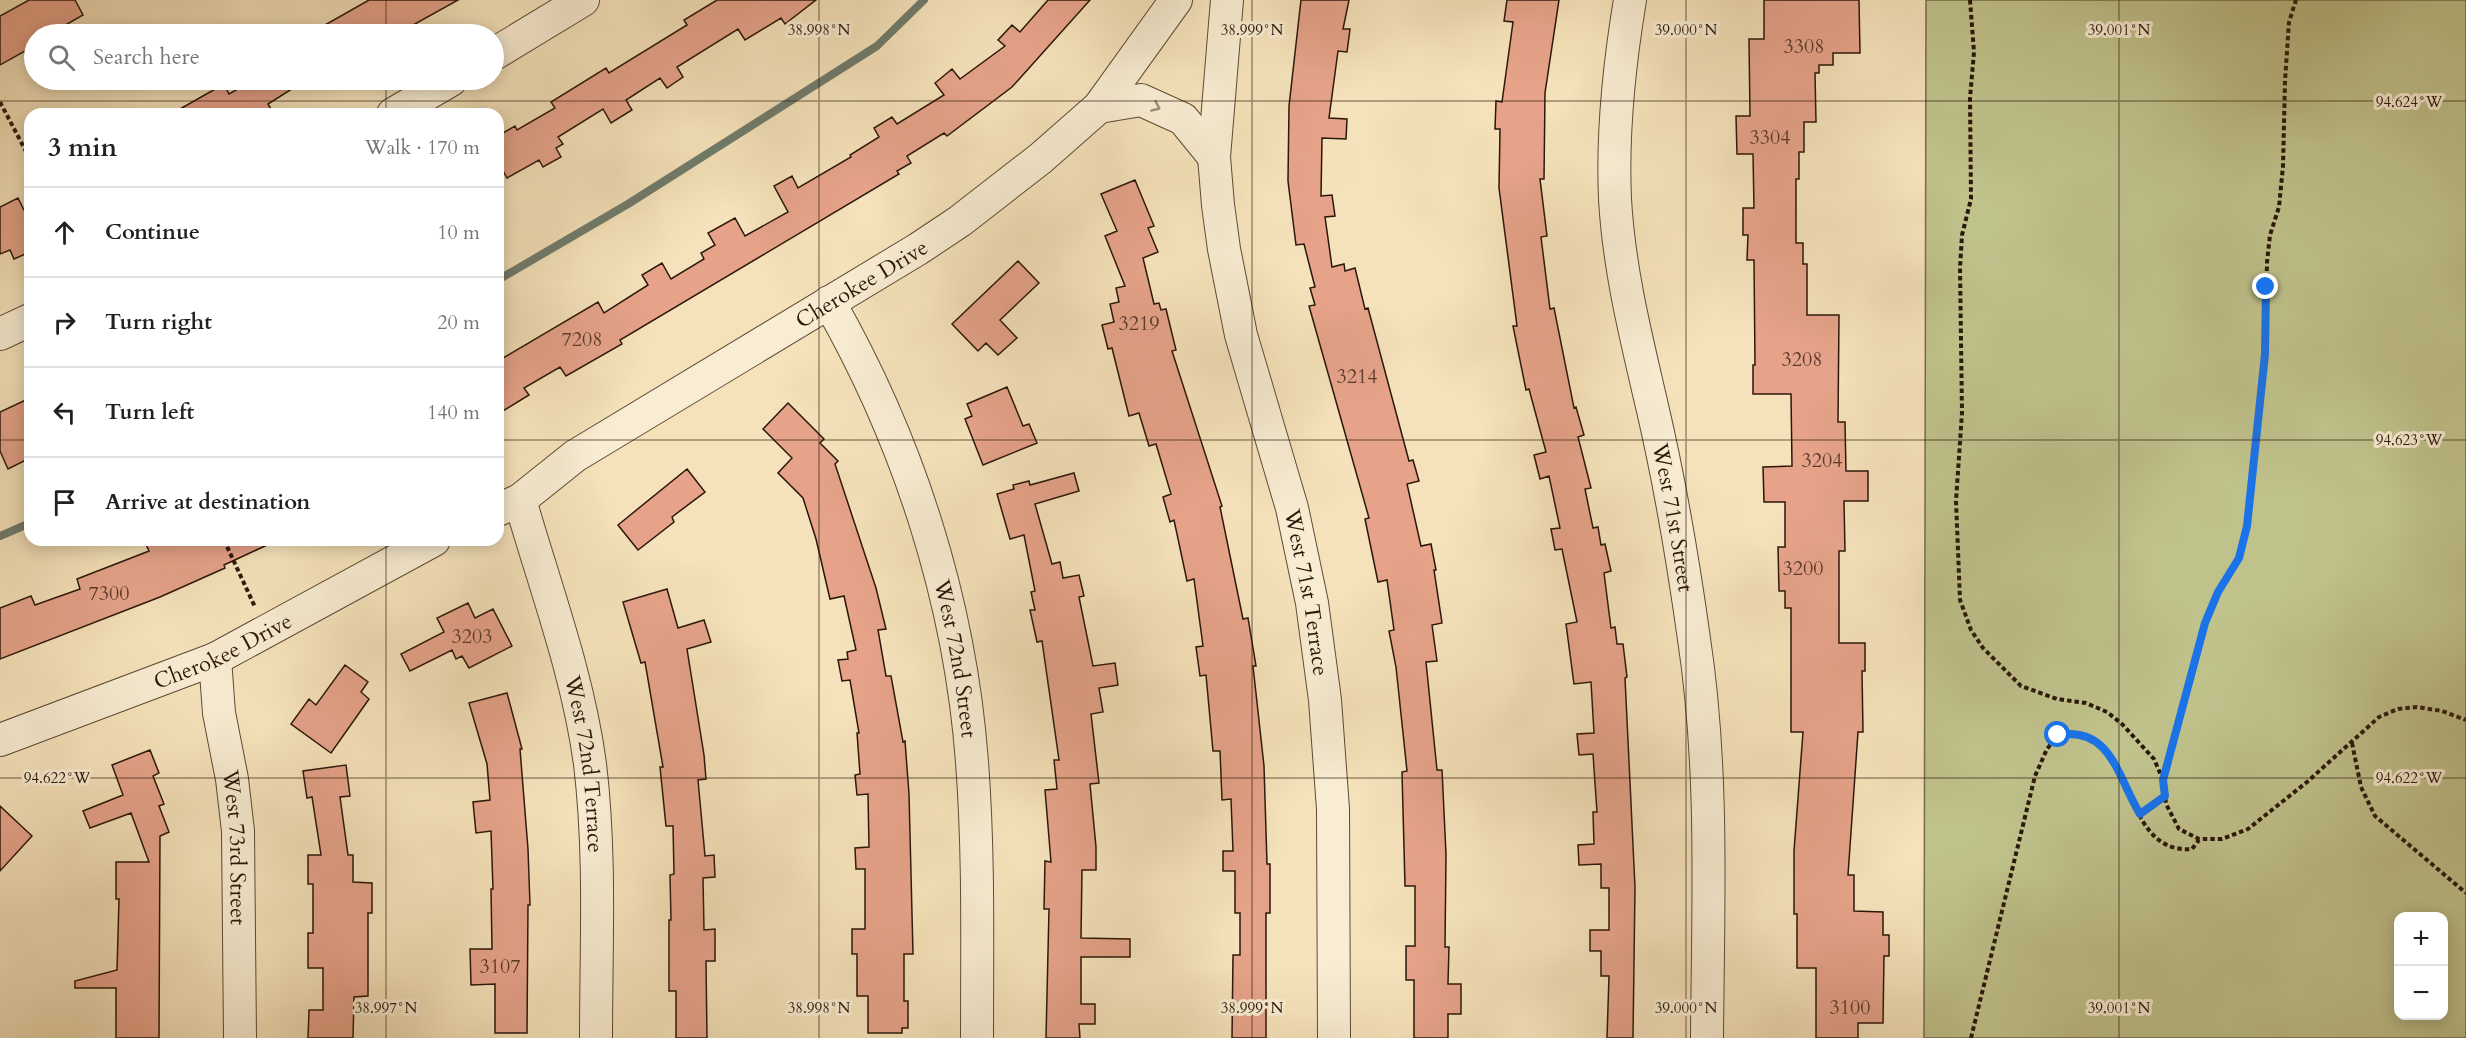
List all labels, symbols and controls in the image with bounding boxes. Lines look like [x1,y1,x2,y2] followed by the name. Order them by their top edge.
[788,20,851,40] text: 38.998°N
[1221,20,1284,40] text: 38.999°N
[1655,20,1718,40] text: 39.000°N
[2088,20,2151,40] text: 39.001°N
[24,24,504,90] search box
[1784,33,1824,60] house number: 3308
[45,41,78,74] icon: search
[93,42,200,72] text: Search here
[2376,92,2443,112] text: 94.624°W
[1149,100,1160,112] one-way arrow
[1750,124,1790,151] house number: 3304
[48,130,117,165] text: 3 min
[365,134,480,161] text: Walk · 170 m
[48,216,81,249] icon: ahead
[105,217,200,247] text: Continue
[437,219,480,246] text: 10 m
[790,233,934,336] street label: Cherokee Drive
[2252,273,2278,299] route end
[48,306,81,339] icon: right
[105,307,212,337] text: Turn right
[437,309,480,336] text: 20 m
[1119,310,1159,337] house number: 3219
[562,326,602,353] house number: 7208
[1782,346,1822,373] house number: 3208
[1337,363,1377,390] house number: 3214
[48,396,81,429] icon: left
[105,397,194,427] text: Turn left
[427,399,480,426] text: 140 m
[2376,430,2443,450] text: 94.623°W
[1645,440,1701,594] street label: West 71st Street
[1802,447,1842,474] house number: 3204
[48,486,81,519] icon: arrive
[105,487,310,517] text: Arrive at destination
[1276,505,1336,678] street label: West 71st Terrace
[1783,555,1823,582] house number: 3200
[926,576,984,739] street label: West 72nd Street
[89,580,129,607] house number: 7300
[150,606,297,697] street label: Cherokee Drive
[452,623,492,650] house number: 3203
[557,672,610,853] street label: West 72nd Terrace
[2044,721,2070,747] route start
[215,767,253,925] street label: West 73rd Street
[24,768,91,788] text: 94.622°W
[2376,768,2443,788] text: 94.622°W
[2394,912,2448,1020] map controls
[2394,912,2448,966] button: +
[480,953,520,980] house number: 3107
[2394,966,2448,1020] button: −
[1830,994,1870,1021] house number: 3100
[355,998,418,1018] text: 38.997°N
[788,998,851,1018] text: 38.998°N
[1221,998,1284,1018] text: 38.999°N
[1655,998,1718,1018] text: 39.000°N
[2088,998,2151,1018] text: 39.001°N

